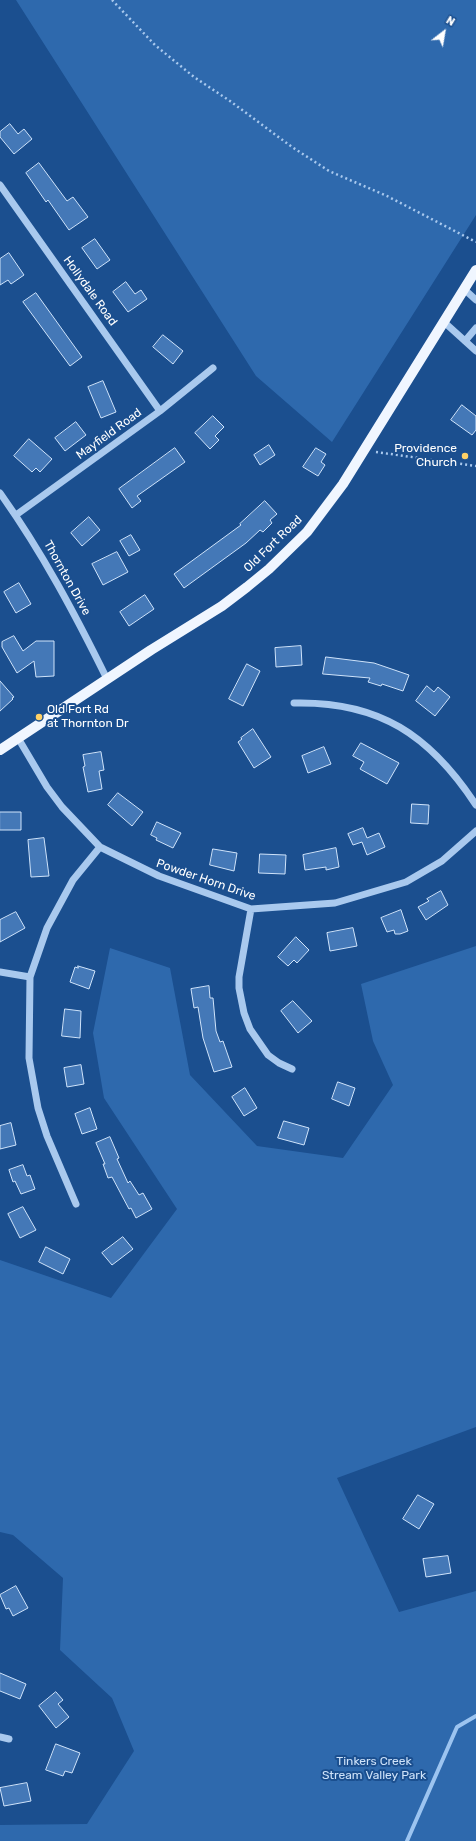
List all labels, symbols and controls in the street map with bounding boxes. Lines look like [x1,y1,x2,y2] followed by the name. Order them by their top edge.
[424,12,464,52] north arrow
[444,14,457,29] text: N
[60,253,120,329] street label: Hollydale Road
[73,405,145,463] street label: Mayfield Road
[394,442,457,470] place label: Providence Church
[460,451,470,461] marker: Providence Church
[241,513,305,575] street label: Old Fort Road
[41,538,93,618] street label: Thornton Drive
[47,703,128,731] place label: Old Fort Rd at Thornton Dr
[34,712,44,722] marker: Old Fort Rd at Thornton Dr
[154,856,258,904] street label: Powder Horn Drive
[322,1755,426,1783] park label: Tinkers Creek Stream Valley Park

